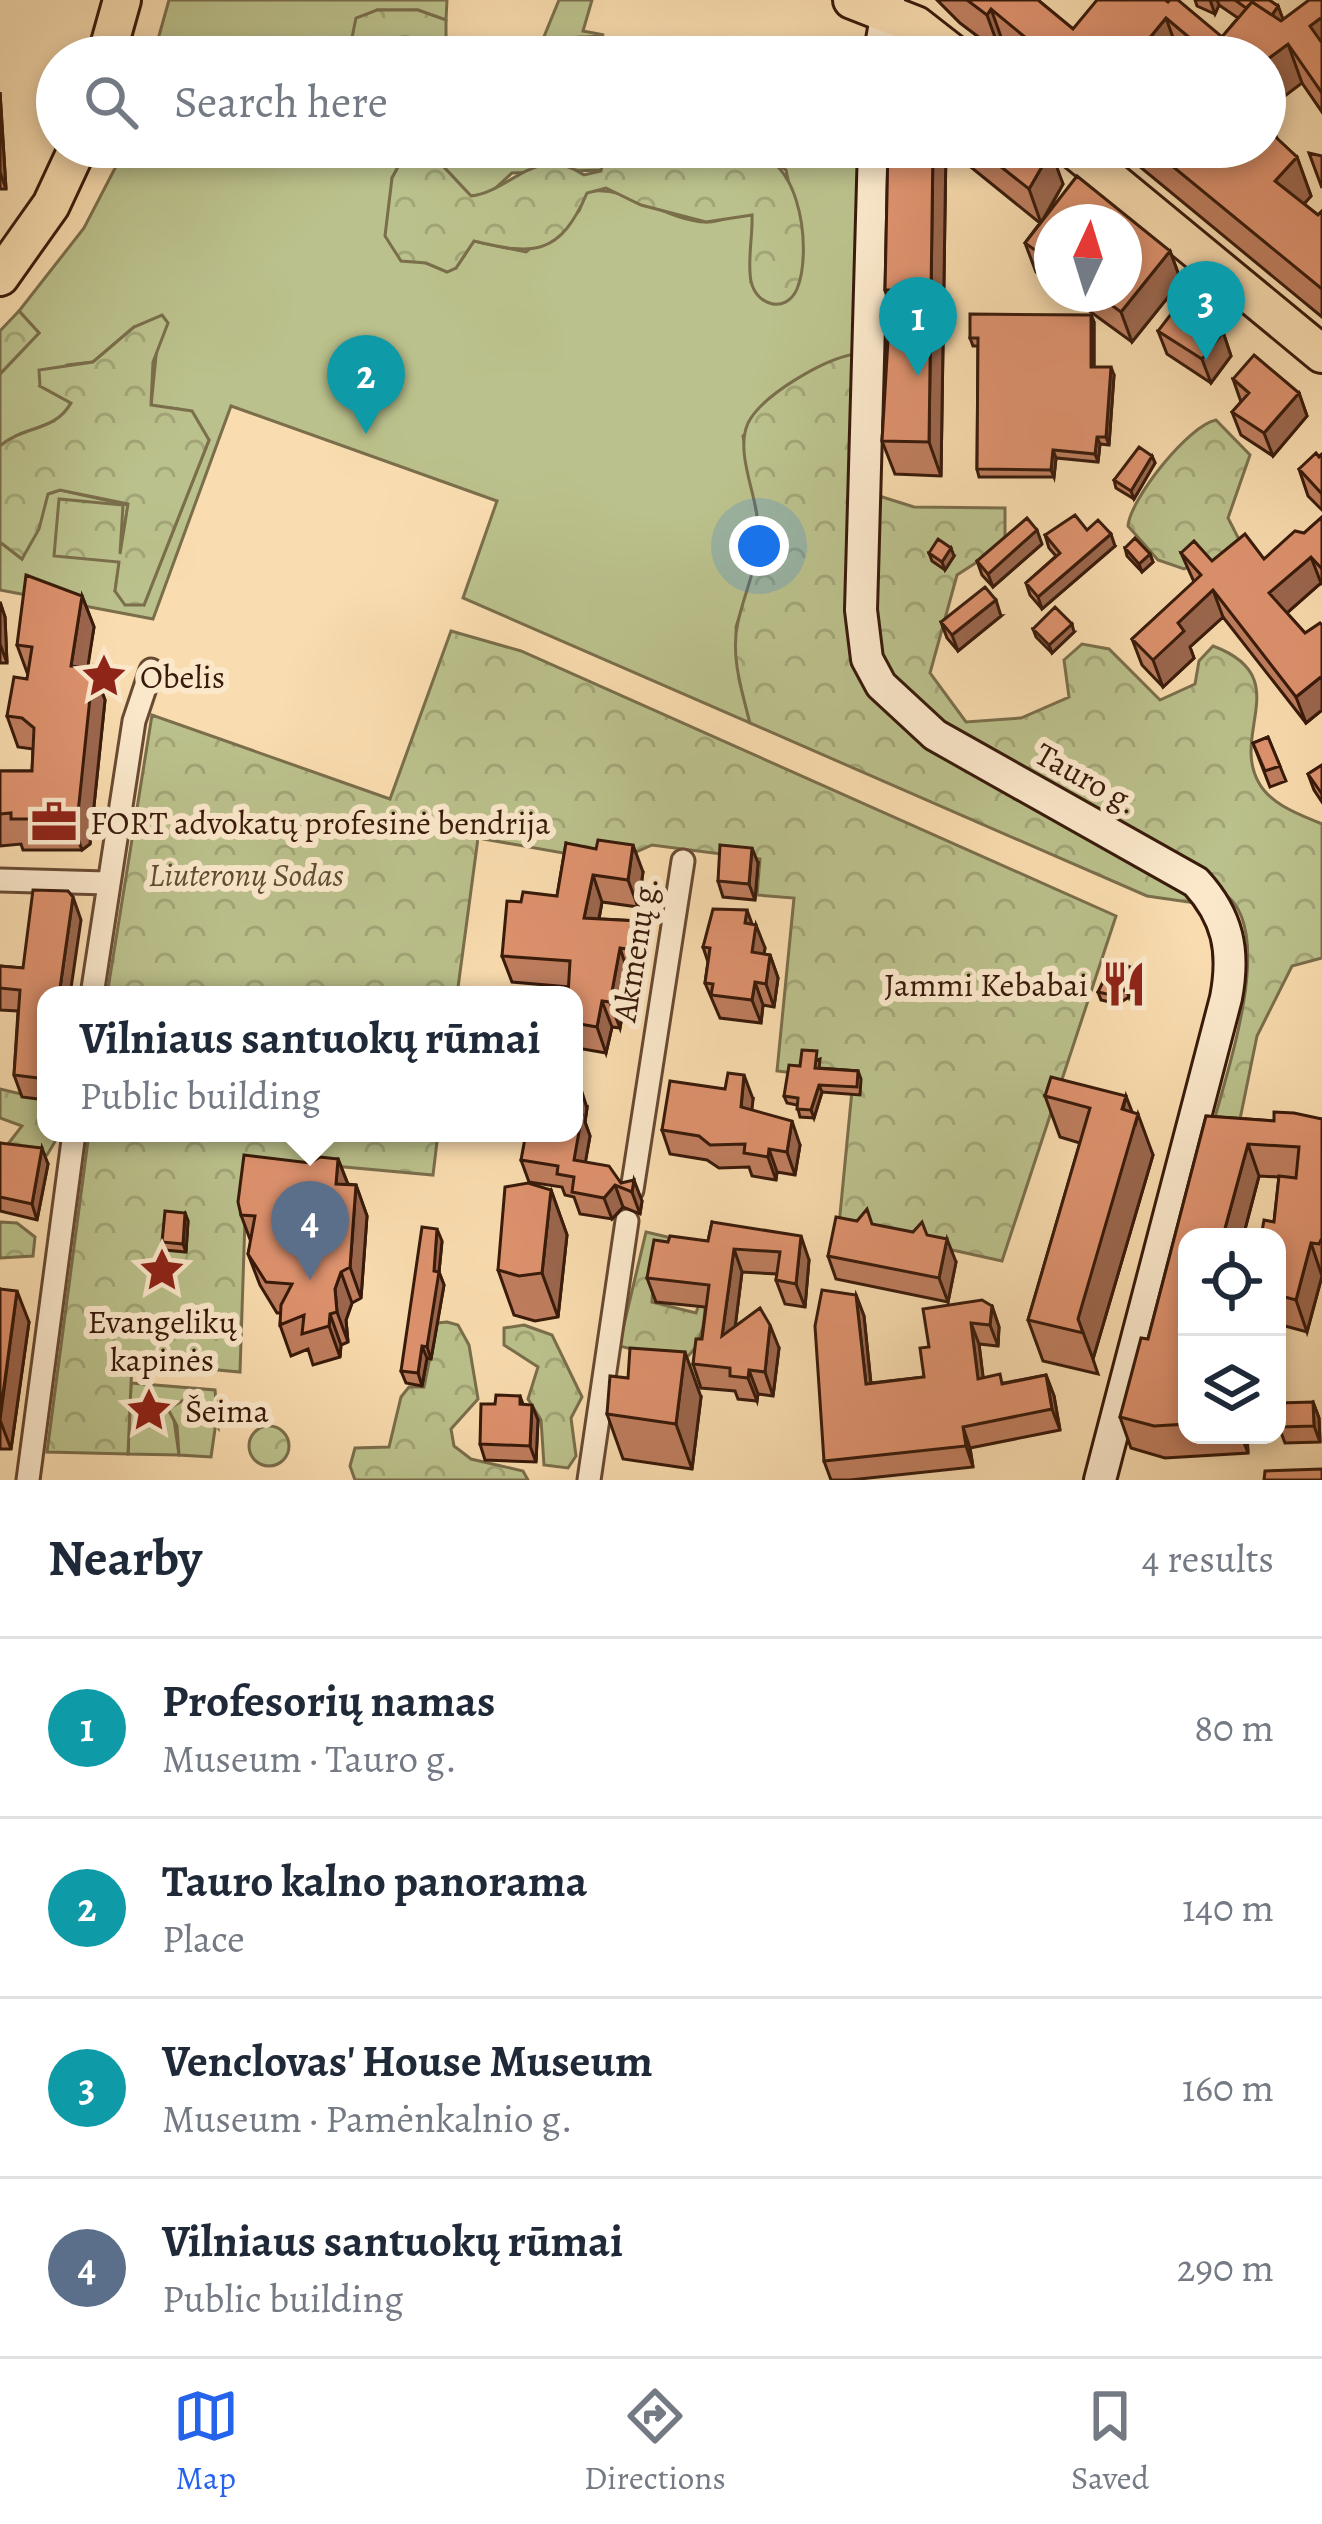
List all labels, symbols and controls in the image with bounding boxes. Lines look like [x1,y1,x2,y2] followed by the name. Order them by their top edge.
[36,36,1286,168] search box
[78,69,144,135] icon: search
[174,71,388,133] text: Search here
[1034,204,1142,312] north arrow
[1167,261,1245,360] pin: 3
[879,277,957,376] pin: 1
[327,335,405,434] pin: 2
[729,516,789,576] your location
[79,651,129,701] place icon: Obelis
[140,654,225,699] place label: Obelis
[1027,731,1147,825] street label: Tauro g.
[29,797,79,847] office icon: FORT advokatų profesinė bendrija
[90,800,551,845] place label: FORT advokatų profesinė bendrija
[148,852,344,897] park label: Liuteronų Sodas
[601,873,669,1026] street label: Akmenų g.
[1099,959,1149,1009] restaurant icon: Jammi Kebabai
[884,962,1088,1007] place label: Jammi Kebabai
[37,986,583,1142] popup
[79,1007,541,1069] text: Vilniaus santuokų rūmai
[79,1069,321,1122] text: Public building
[271,1181,349,1280] pin: 4
[1178,1228,1286,1444] map controls
[1178,1228,1286,1336] button: locate
[137,1245,187,1295] place icon: Evangelikų kapinės
[87,1299,238,1382] place label: Evangelikų kapinės
[1178,1336,1286,1444] button: layers
[124,1385,174,1435] place icon: Šeima
[185,1388,269,1433] place label: Šeima
[48,1523,202,1593] text: Nearby
[1142,1532,1274,1585] text: 4 results
[162,1670,495,1732] text: Profesorių namas
[80,1701,94,1754] text: 1
[1194,1701,1274,1754] text: 80 m
[162,1732,457,1785] text: Museum · Tauro g.
[162,1850,587,1912] text: Tauro kalno panorama
[78,1881,96,1934] text: 2
[1182,1881,1274,1934] text: 140 m
[162,1912,245,1965] text: Place
[162,2030,653,2092] text: Venclovas' House Museum
[79,2061,95,2114] text: 3
[1182,2061,1274,2114] text: 160 m
[162,2092,573,2145] text: Museum · Pamėnkalnio g.
[162,2210,623,2272] text: Vilniaus santuokų rūmai
[78,2241,96,2294] text: 4
[1177,2241,1274,2294] text: 290 m
[162,2272,403,2325] text: Public building
[173,2383,239,2500] tab: Map
[584,2383,726,2500] tab: Directions
[1071,2383,1149,2500] tab: Saved

